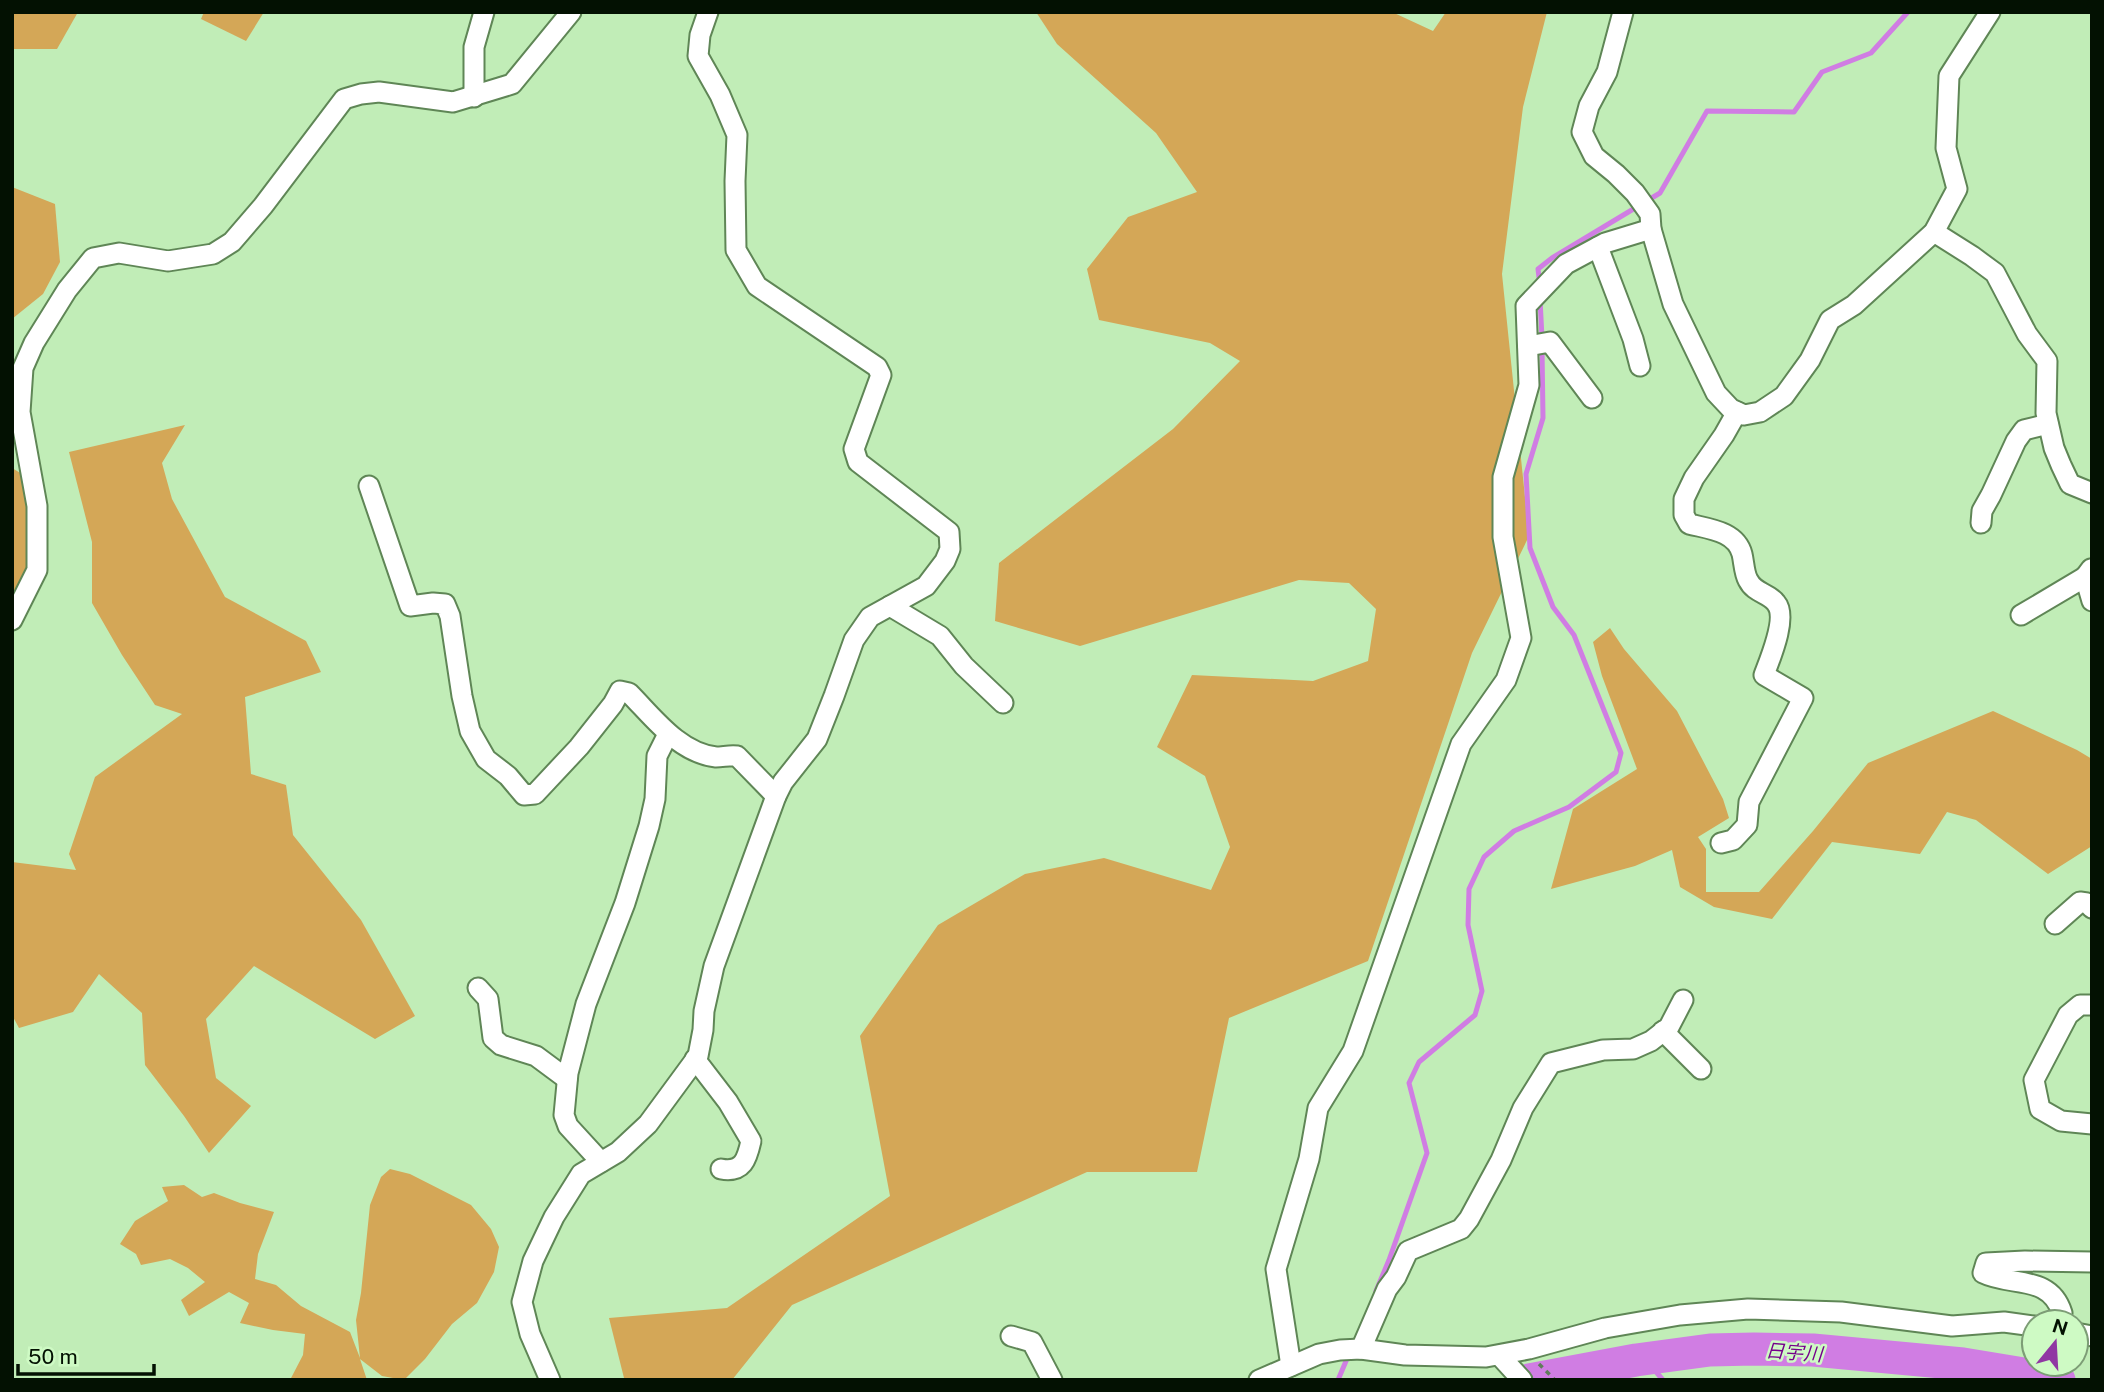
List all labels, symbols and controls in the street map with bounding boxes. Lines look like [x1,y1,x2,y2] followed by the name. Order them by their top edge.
[2020,1308,2090,1378] north arrow
[2050,1314,2071,1340] text: N
[18,1332,154,1376] scale bar
[1765,1339,1825,1365] water label: 日宇川
[28,1344,78,1369] text: 50 m

